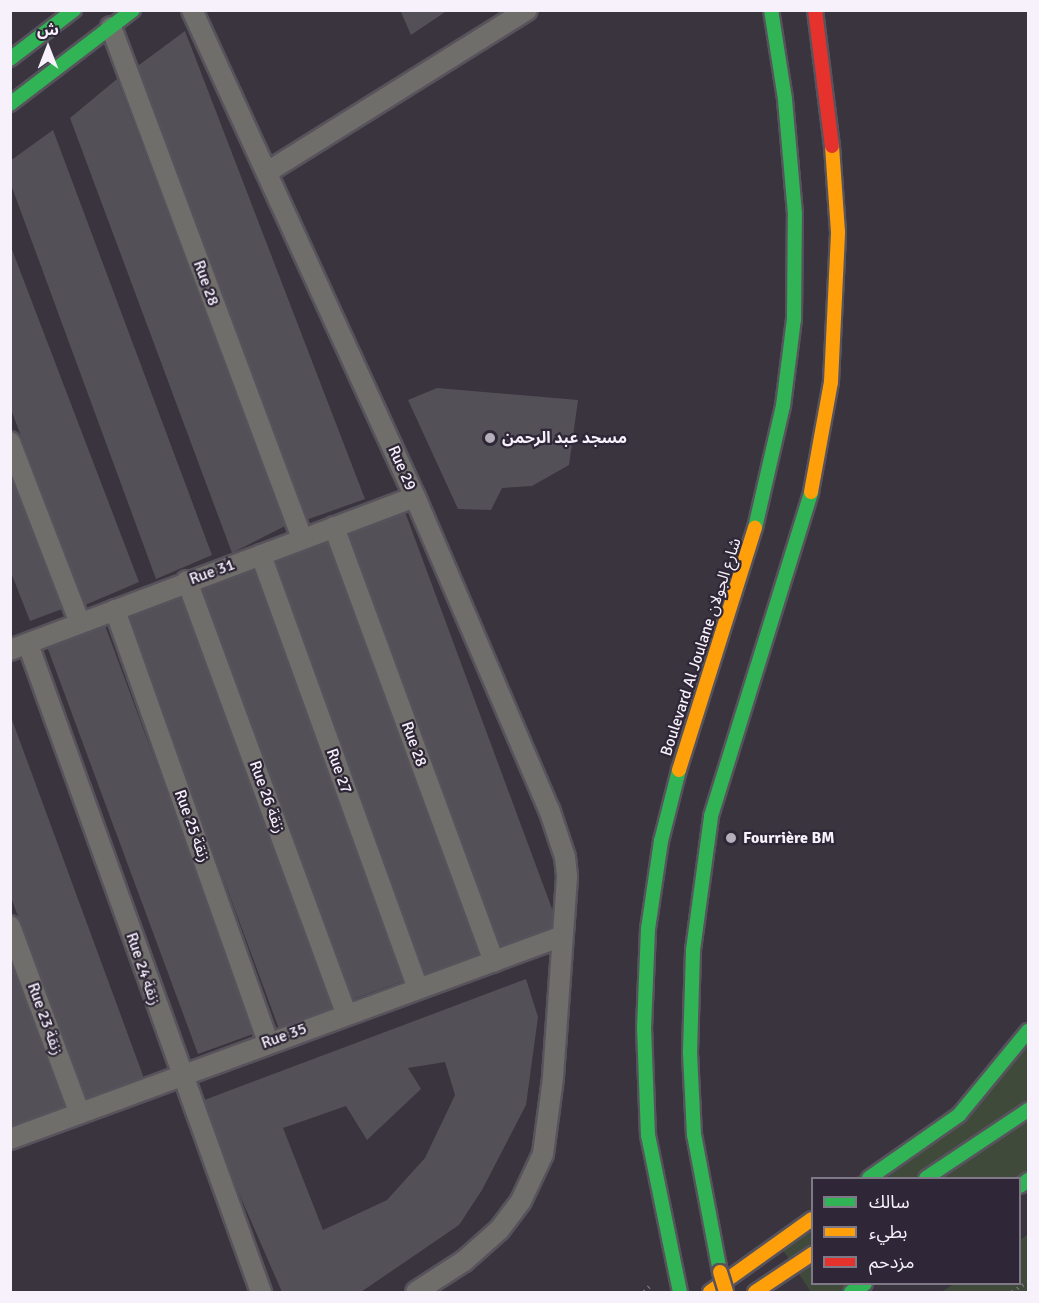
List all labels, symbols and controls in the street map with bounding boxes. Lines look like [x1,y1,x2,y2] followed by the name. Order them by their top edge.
[18,18,78,78] north arrow
[37,20,59,40] text: ش
[189,258,223,308] street label: Rue 28
[502,428,627,448] place label: مسجد عبد الرحمن
[483,431,497,445] marker: مسجد عبد الرحمن
[384,443,420,493] street label: Rue 29
[657,536,745,758] street label: Boulevard Al Joulane شارع الجولان
[187,555,237,589] street label: Rue 31
[397,719,431,769] street label: Rue 28
[322,746,356,796] street label: Rue 27
[245,758,289,836] street label: Rue 26 زنقة
[170,787,214,865] street label: Rue 25 زنقة
[743,828,835,848] place label: Fourrière BM
[724,831,738,845] marker: Fourrière BM
[122,930,164,1008] street label: Rue 24 زنقة
[23,980,67,1058] street label: Rue 23 زنقة
[259,1019,309,1053] street label: Rue 35
[811,1177,1021,1285] legend
[869,1191,910,1213] text: سالك
[869,1221,907,1243] text: بطيء
[869,1251,914,1273] text: مزدحم

